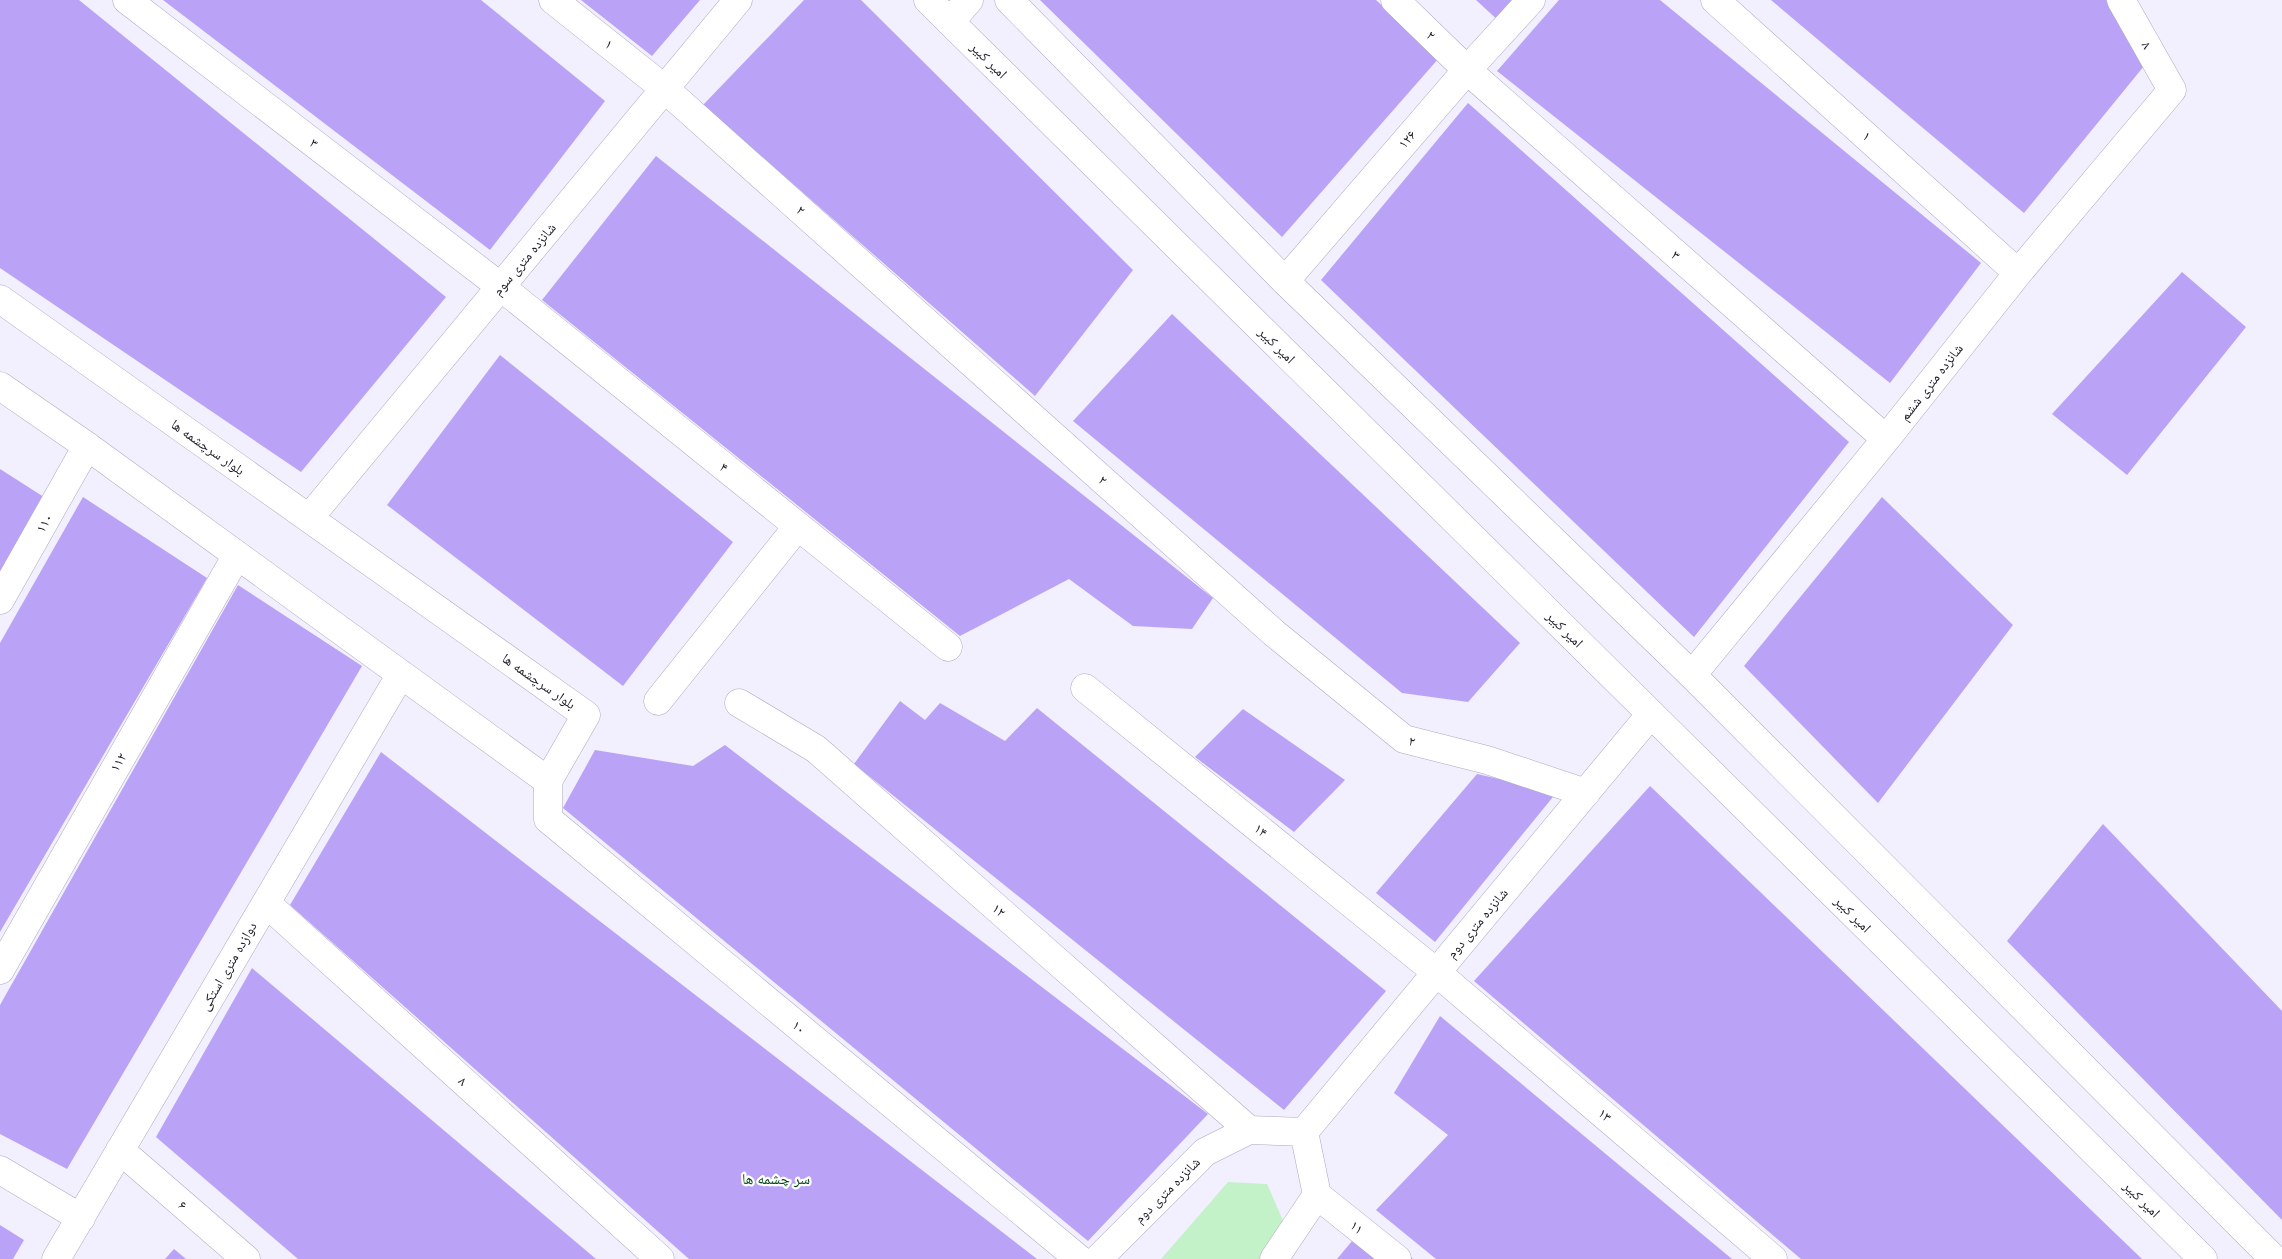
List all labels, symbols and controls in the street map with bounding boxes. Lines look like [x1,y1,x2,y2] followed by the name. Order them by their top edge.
[1422,26,1440,44] street label: ۲
[601,35,617,53] street label: ۱
[966,37,1011,82] street label: امیر کبیر
[2138,38,2156,52] street label: ۸
[1394,126,1420,152] street label: ۱۲۶
[1859,127,1875,145] street label: ۱
[306,134,322,152] street label: ۳
[793,201,809,219] street label: ۲
[488,219,561,300] street label: شانزده متری سوم
[1668,246,1684,264] street label: ۳
[1254,322,1299,367] street label: امیر کبیر
[1895,340,1968,425] street label: شانزده متری ششم
[168,415,249,479] street label: بلوار سرچشمه ها
[716,458,732,476] street label: ۴
[1095,471,1111,489] street label: ۲
[31,510,57,536] street label: ۱۱۰
[1542,606,1587,651] street label: امیر کبیر
[499,649,580,713] street label: بلوار سرچشمه ها
[1406,731,1418,751] street label: ۲
[105,749,131,775] street label: ۱۱۲
[1250,819,1272,841] street label: ۱۴
[1442,884,1512,962] street label: شانزده متری دوم
[1830,891,1875,936] street label: امیر کبیر
[988,899,1010,921] street label: ۱۲
[195,918,261,1014] street label: دوازده متری استکی
[788,1016,810,1038] street label: ۱۰
[455,1072,471,1090] street label: ۸
[1594,1104,1616,1126] street label: ۱۳
[1130,1153,1205,1228] street label: شانزده متری دوم
[742,1169,810,1188] district label: سر چشمه ها
[2119,1176,2164,1221] street label: امیر کبیر
[175,1196,191,1214] street label: ۶
[1346,1216,1368,1238] street label: ۱۱

